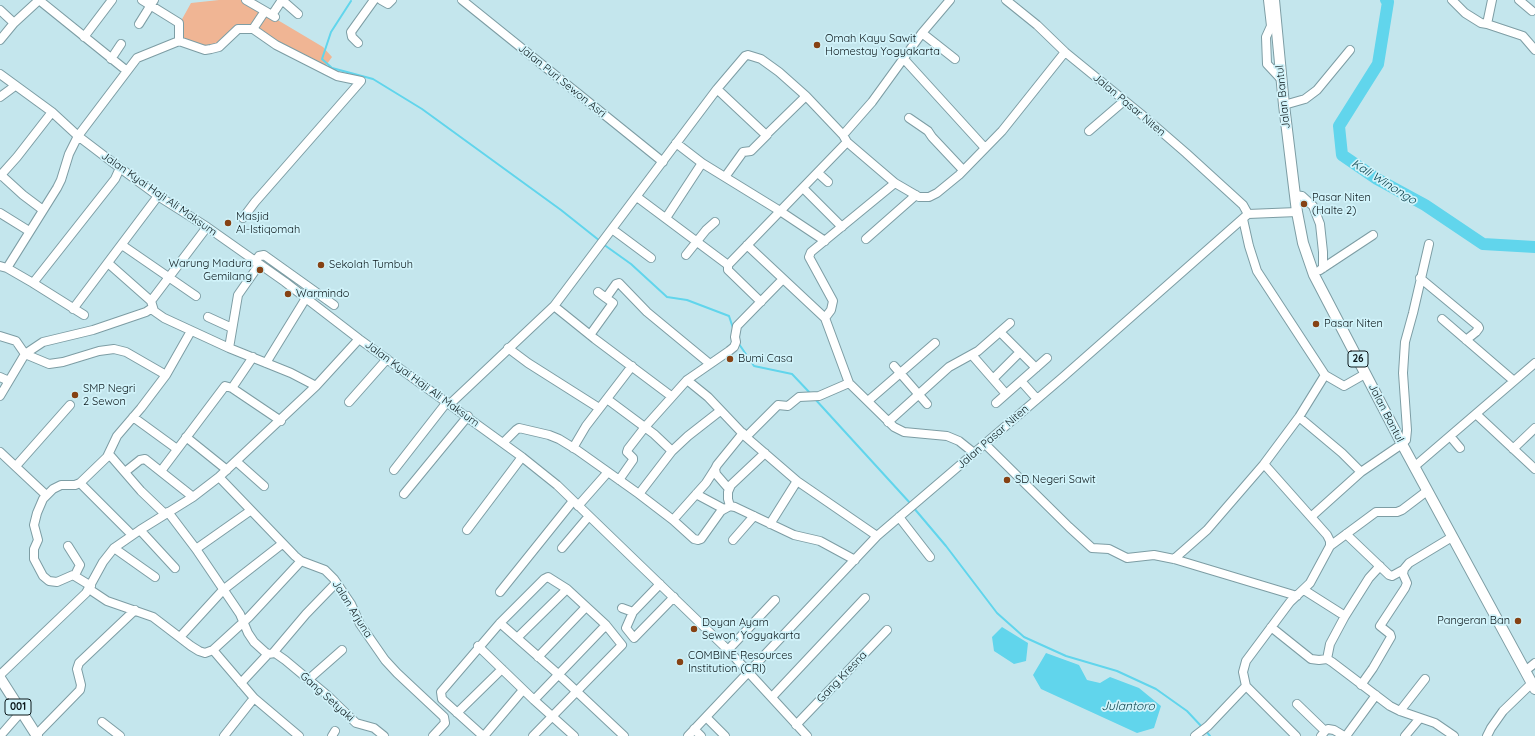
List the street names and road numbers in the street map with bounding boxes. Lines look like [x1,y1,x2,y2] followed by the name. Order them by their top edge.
[515,41,609,121] street label: Jalan Puri Sewon Asri
[1273,64,1293,130] street label: Jalan Bantul
[1090,71,1168,139] street label: Jalan Pasar Niten
[99,149,219,239] street label: Jalan Kyai Haji Ali Maksum
[362,338,482,430] street label: Jalan Kyai Haji Ali Maksum
[1348,351,1368,367] road number: 26
[1366,381,1406,445] street label: Jalan Bantul
[955,402,1031,472] street label: Jalan Pasar Niten
[329,578,375,640] street label: Jalan Arjuna
[814,649,870,705] street label: Gang Kresna
[297,669,357,725] street label: Gang Setyaki
[5,699,31,715] road number: 001

